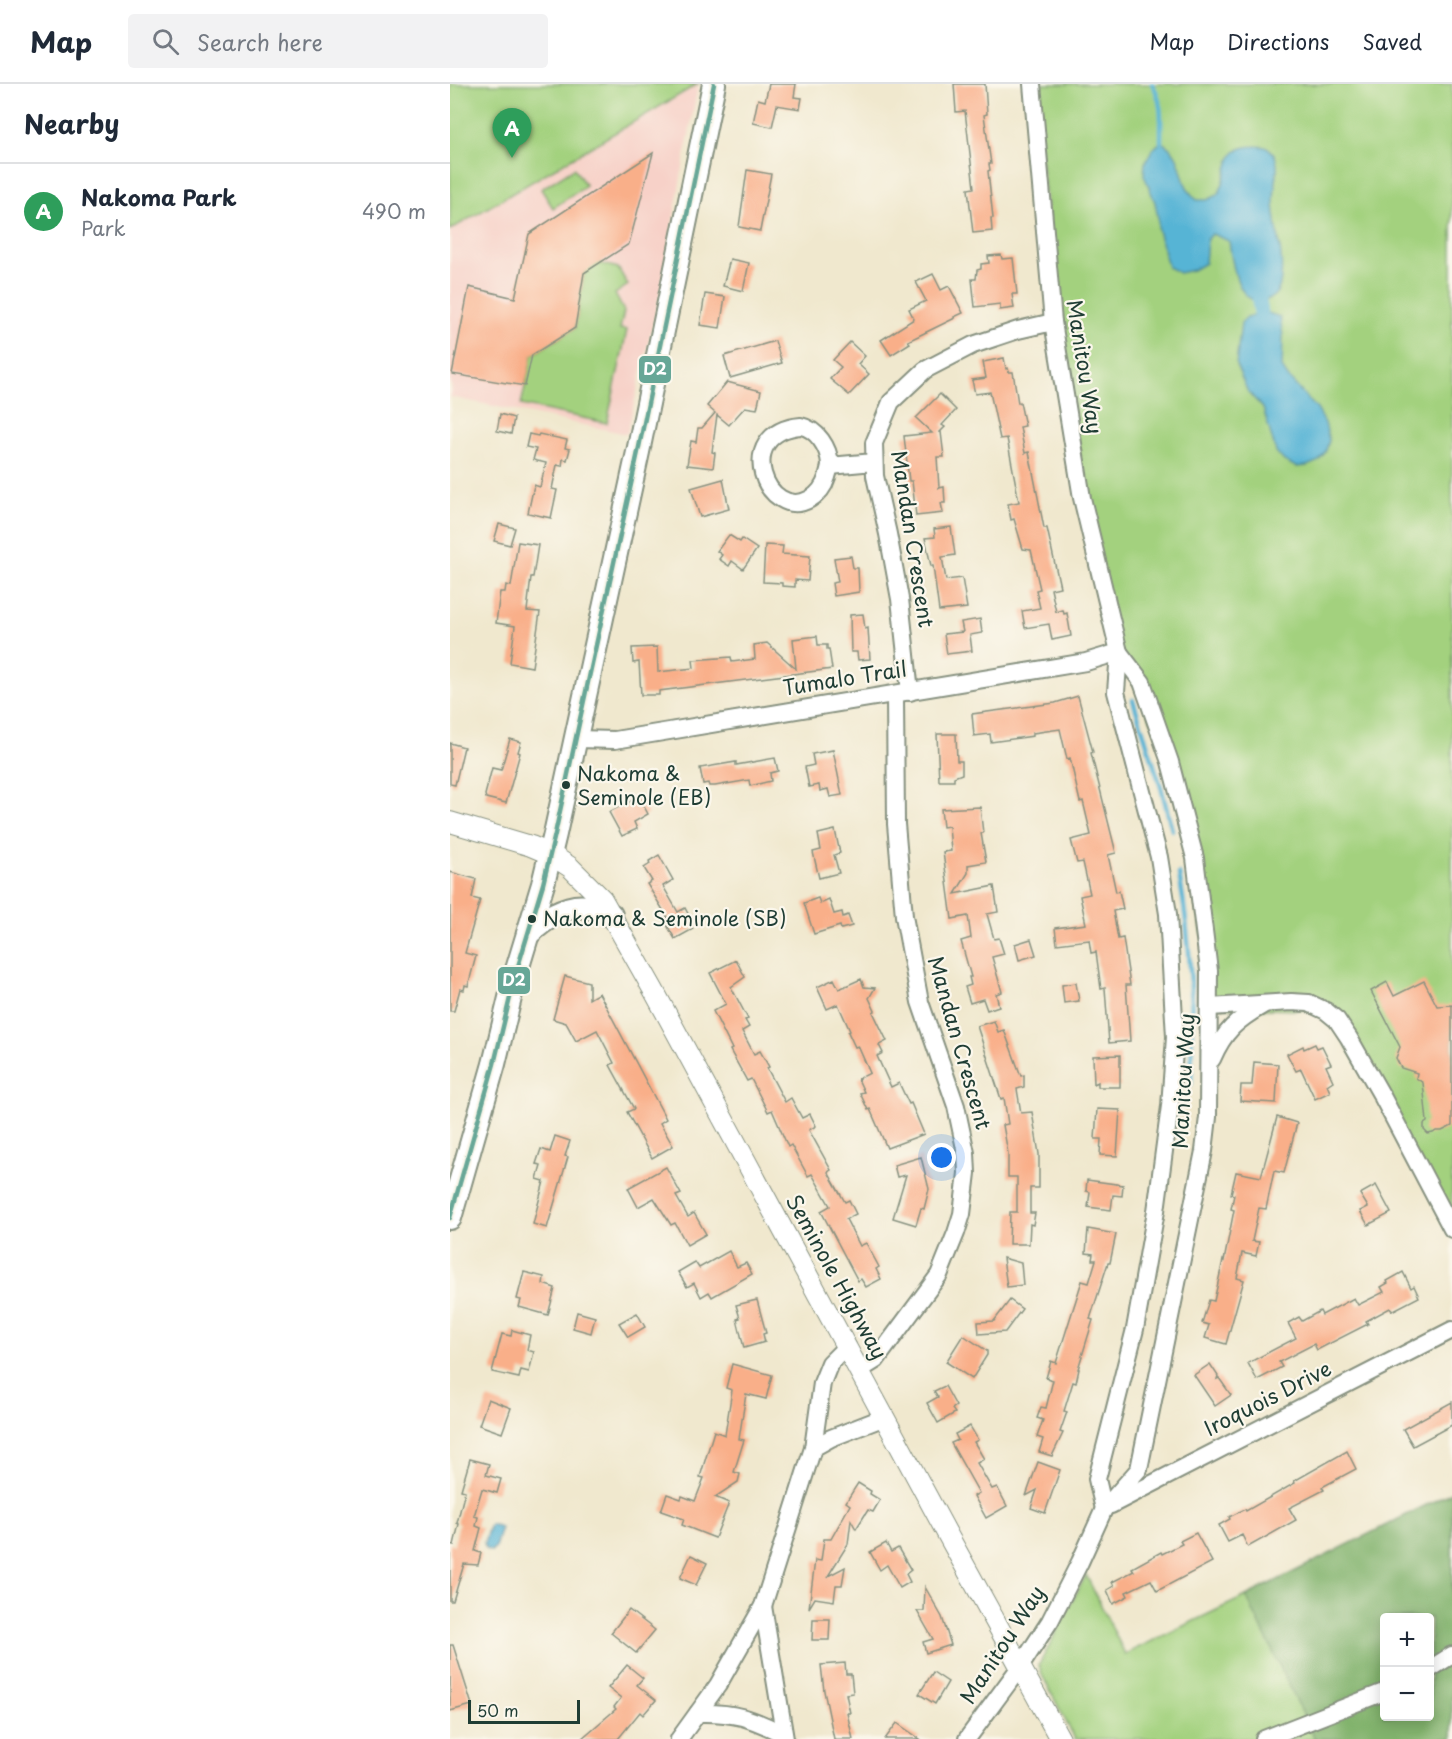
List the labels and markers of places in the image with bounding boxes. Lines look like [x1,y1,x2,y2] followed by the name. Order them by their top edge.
[492,109,532,158] pin: A
[577,758,711,812] place label: Nakoma & Seminole (EB)
[560,779,572,791] marker: Nakoma & Seminole (EB)
[543,903,786,933] place label: Nakoma & Seminole (SB)
[526,913,538,925] marker: Nakoma & Seminole (SB)

